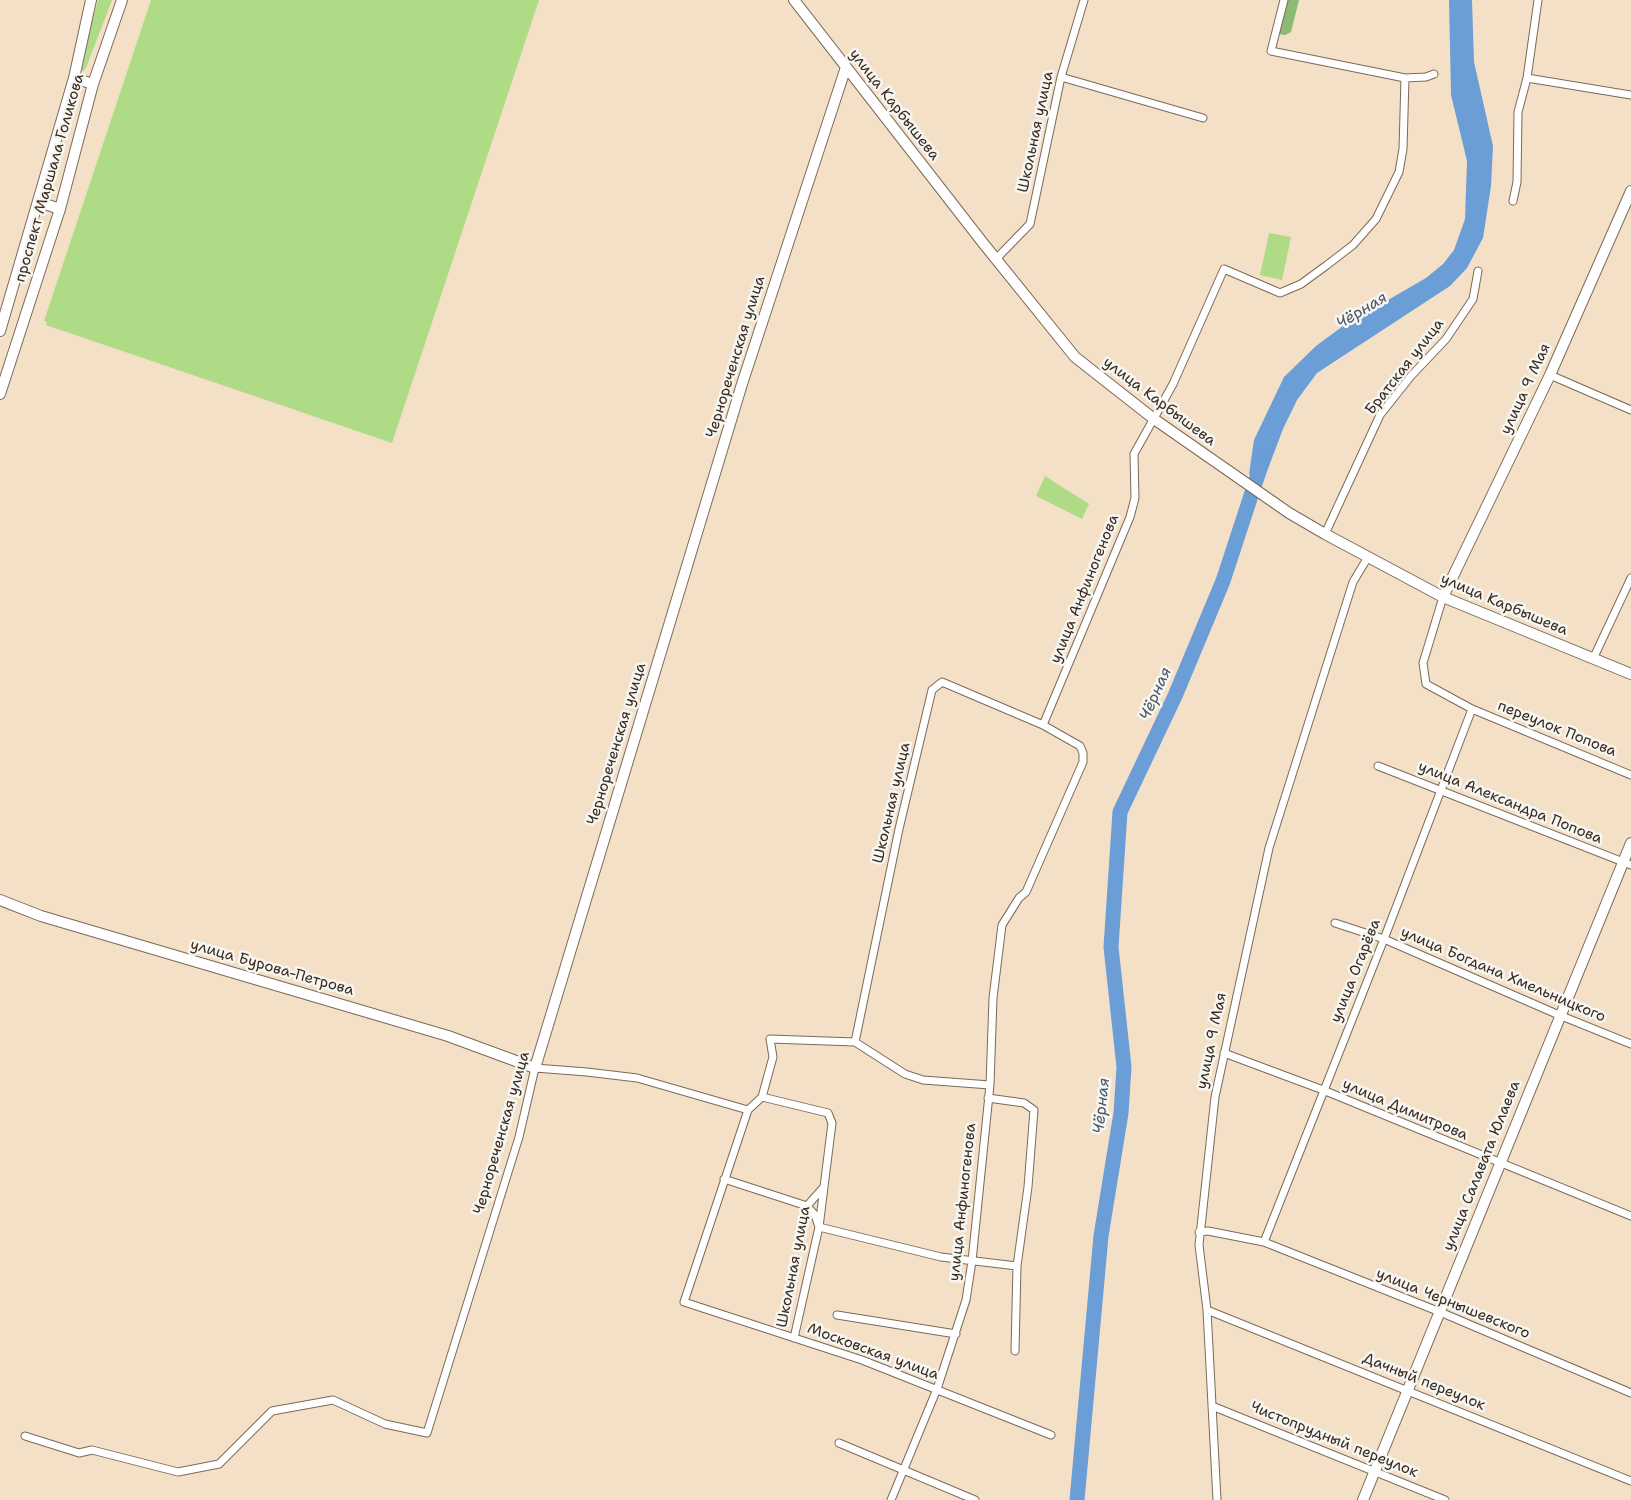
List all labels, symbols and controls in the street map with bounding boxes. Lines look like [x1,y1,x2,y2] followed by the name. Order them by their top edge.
[845,46,943,164] street label: улица Карбышева
[1014,70,1058,194] street label: Школьная улица
[12,72,88,284] street label: проспект Маршала Голикова
[703,274,769,440] street label: Чернореченская улица
[1333,288,1391,334] water label: Чёрная
[1362,315,1448,419] street label: Братская улица
[1497,341,1555,437] street label: улица 9 Мая
[1099,354,1219,450] street label: улица Карбышева
[1047,512,1123,666] street label: улица Анфиногенова
[1438,570,1570,640] street label: улица Карбышева
[584,661,650,827] street label: Чернореченская улица
[1136,665,1176,723] water label: Чёрная
[1495,697,1619,761] street label: переулок Попова
[869,741,915,865] street label: Школьная улица
[1415,758,1605,848] street label: улица Александра Попова
[1327,916,1385,1026] street label: улица Огарёва
[1398,924,1608,1026] street label: улица Богдана Хмельницкого
[188,936,356,1000] street label: улица Бурова-Петрова
[1193,991,1231,1091] street label: улица 9 Мая
[470,1049,534,1217] street label: Чернореченская улица
[1340,1075,1470,1145] street label: улица Димитрова
[1090,1077,1114,1135] water label: Чёрная
[1440,1078,1524,1254] street label: улица Салавата Юлаева
[946,1122,980,1282] street label: улица Анфиногенова
[773,1205,815,1329] street label: Школьная улица
[1373,1265,1533,1343] street label: улица Чернышевского
[805,1320,941,1384] street label: Московская улица
[1360,1349,1488,1415] street label: Дачный переулок
[1247,1398,1421,1482] street label: Чистопрудный переулок

